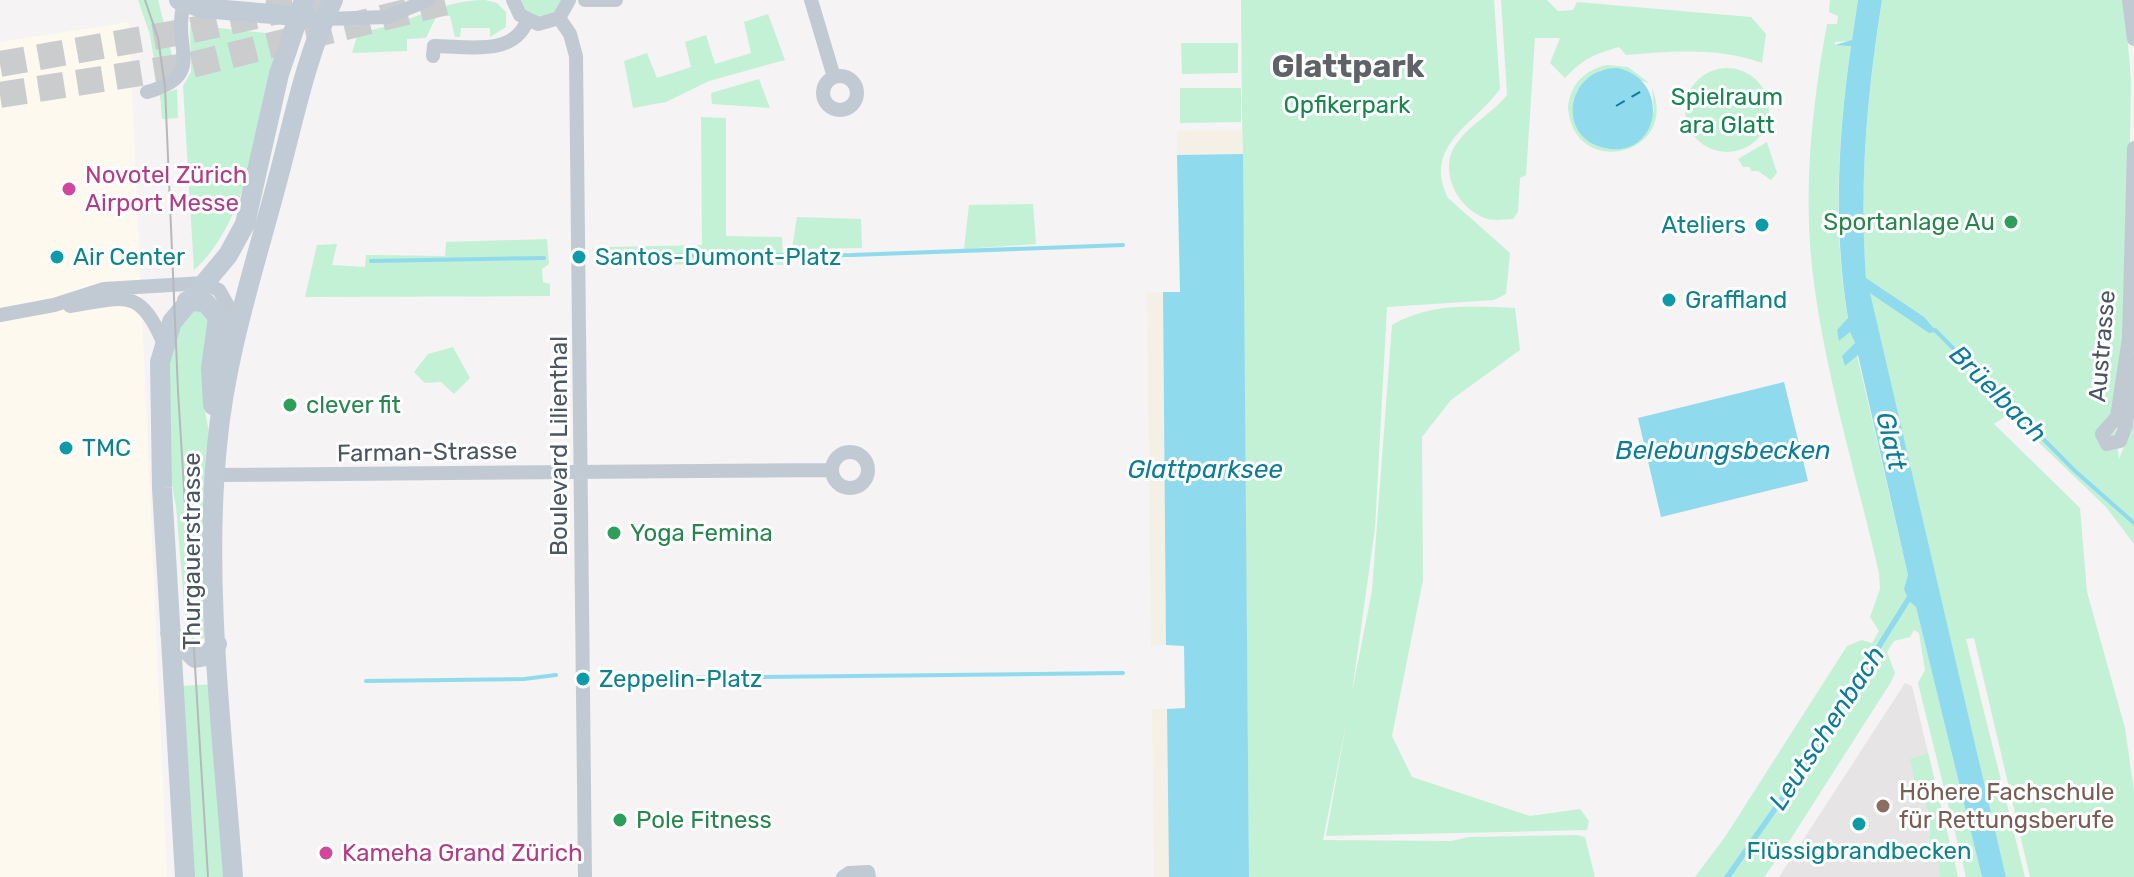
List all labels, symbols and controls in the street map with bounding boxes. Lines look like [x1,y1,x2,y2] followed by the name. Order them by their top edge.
[1271,47,1425,85] district label: Glattpark
[1671,83,1783,139] park label: Spielraum ara Glatt
[1284,91,1411,119] park label: Opfikerpark
[85,161,247,217] place label: Novotel Zürich Airport Messe
[60,180,78,198] marker: Novotel Zürich Airport Messe
[1823,208,1995,236] place label: Sportanlage Au
[1661,211,1746,239] place label: Ateliers
[2002,213,2020,231] marker: Sportanlage Au
[1753,216,1771,234] marker: Ateliers
[73,243,185,271] place label: Air Center
[595,243,841,271] place label: Santos-Dumont-Platz
[48,248,66,266] marker: Air Center
[570,248,588,266] marker: Santos-Dumont-Platz
[1685,286,1787,314] place label: Graffland
[2083,289,2121,403] street label: Austrasse
[1660,291,1678,309] marker: Graffland
[545,336,573,556] street label: Boulevard Lilienthal
[1943,339,2053,449] water label: Brüelbach
[306,391,401,419] place label: clever fit
[281,396,299,414] marker: clever fit
[1869,409,1913,474] water label: Glatt
[82,434,131,462] place label: TMC
[1615,435,1831,466] water label: Belebungsbecken
[337,436,517,468] street label: Farman-Strasse
[57,439,75,457] marker: TMC
[178,452,206,650] street label: Thurgauerstrasse
[1127,454,1283,485] water label: Glattparksee
[630,519,773,547] place label: Yoga Femina
[605,524,623,542] marker: Yoga Femina
[1763,640,1891,816] water label: Leutschenbach
[599,665,762,693] place label: Zeppelin-Platz
[574,670,592,688] marker: Zeppelin-Platz
[1899,778,2114,834] place label: Höhere Fachschule für Rettungsberufe
[1874,797,1892,815] marker: Höhere Fachschule für Rettungsberufe
[636,806,772,834] place label: Pole Fitness
[611,811,629,829] marker: Pole Fitness
[1850,815,1868,833] marker: Flüssigbrandbecken
[1747,837,1971,865] place label: Flüssigbrandbecken
[342,839,583,867] place label: Kameha Grand Zürich
[317,844,335,862] marker: Kameha Grand Zürich

